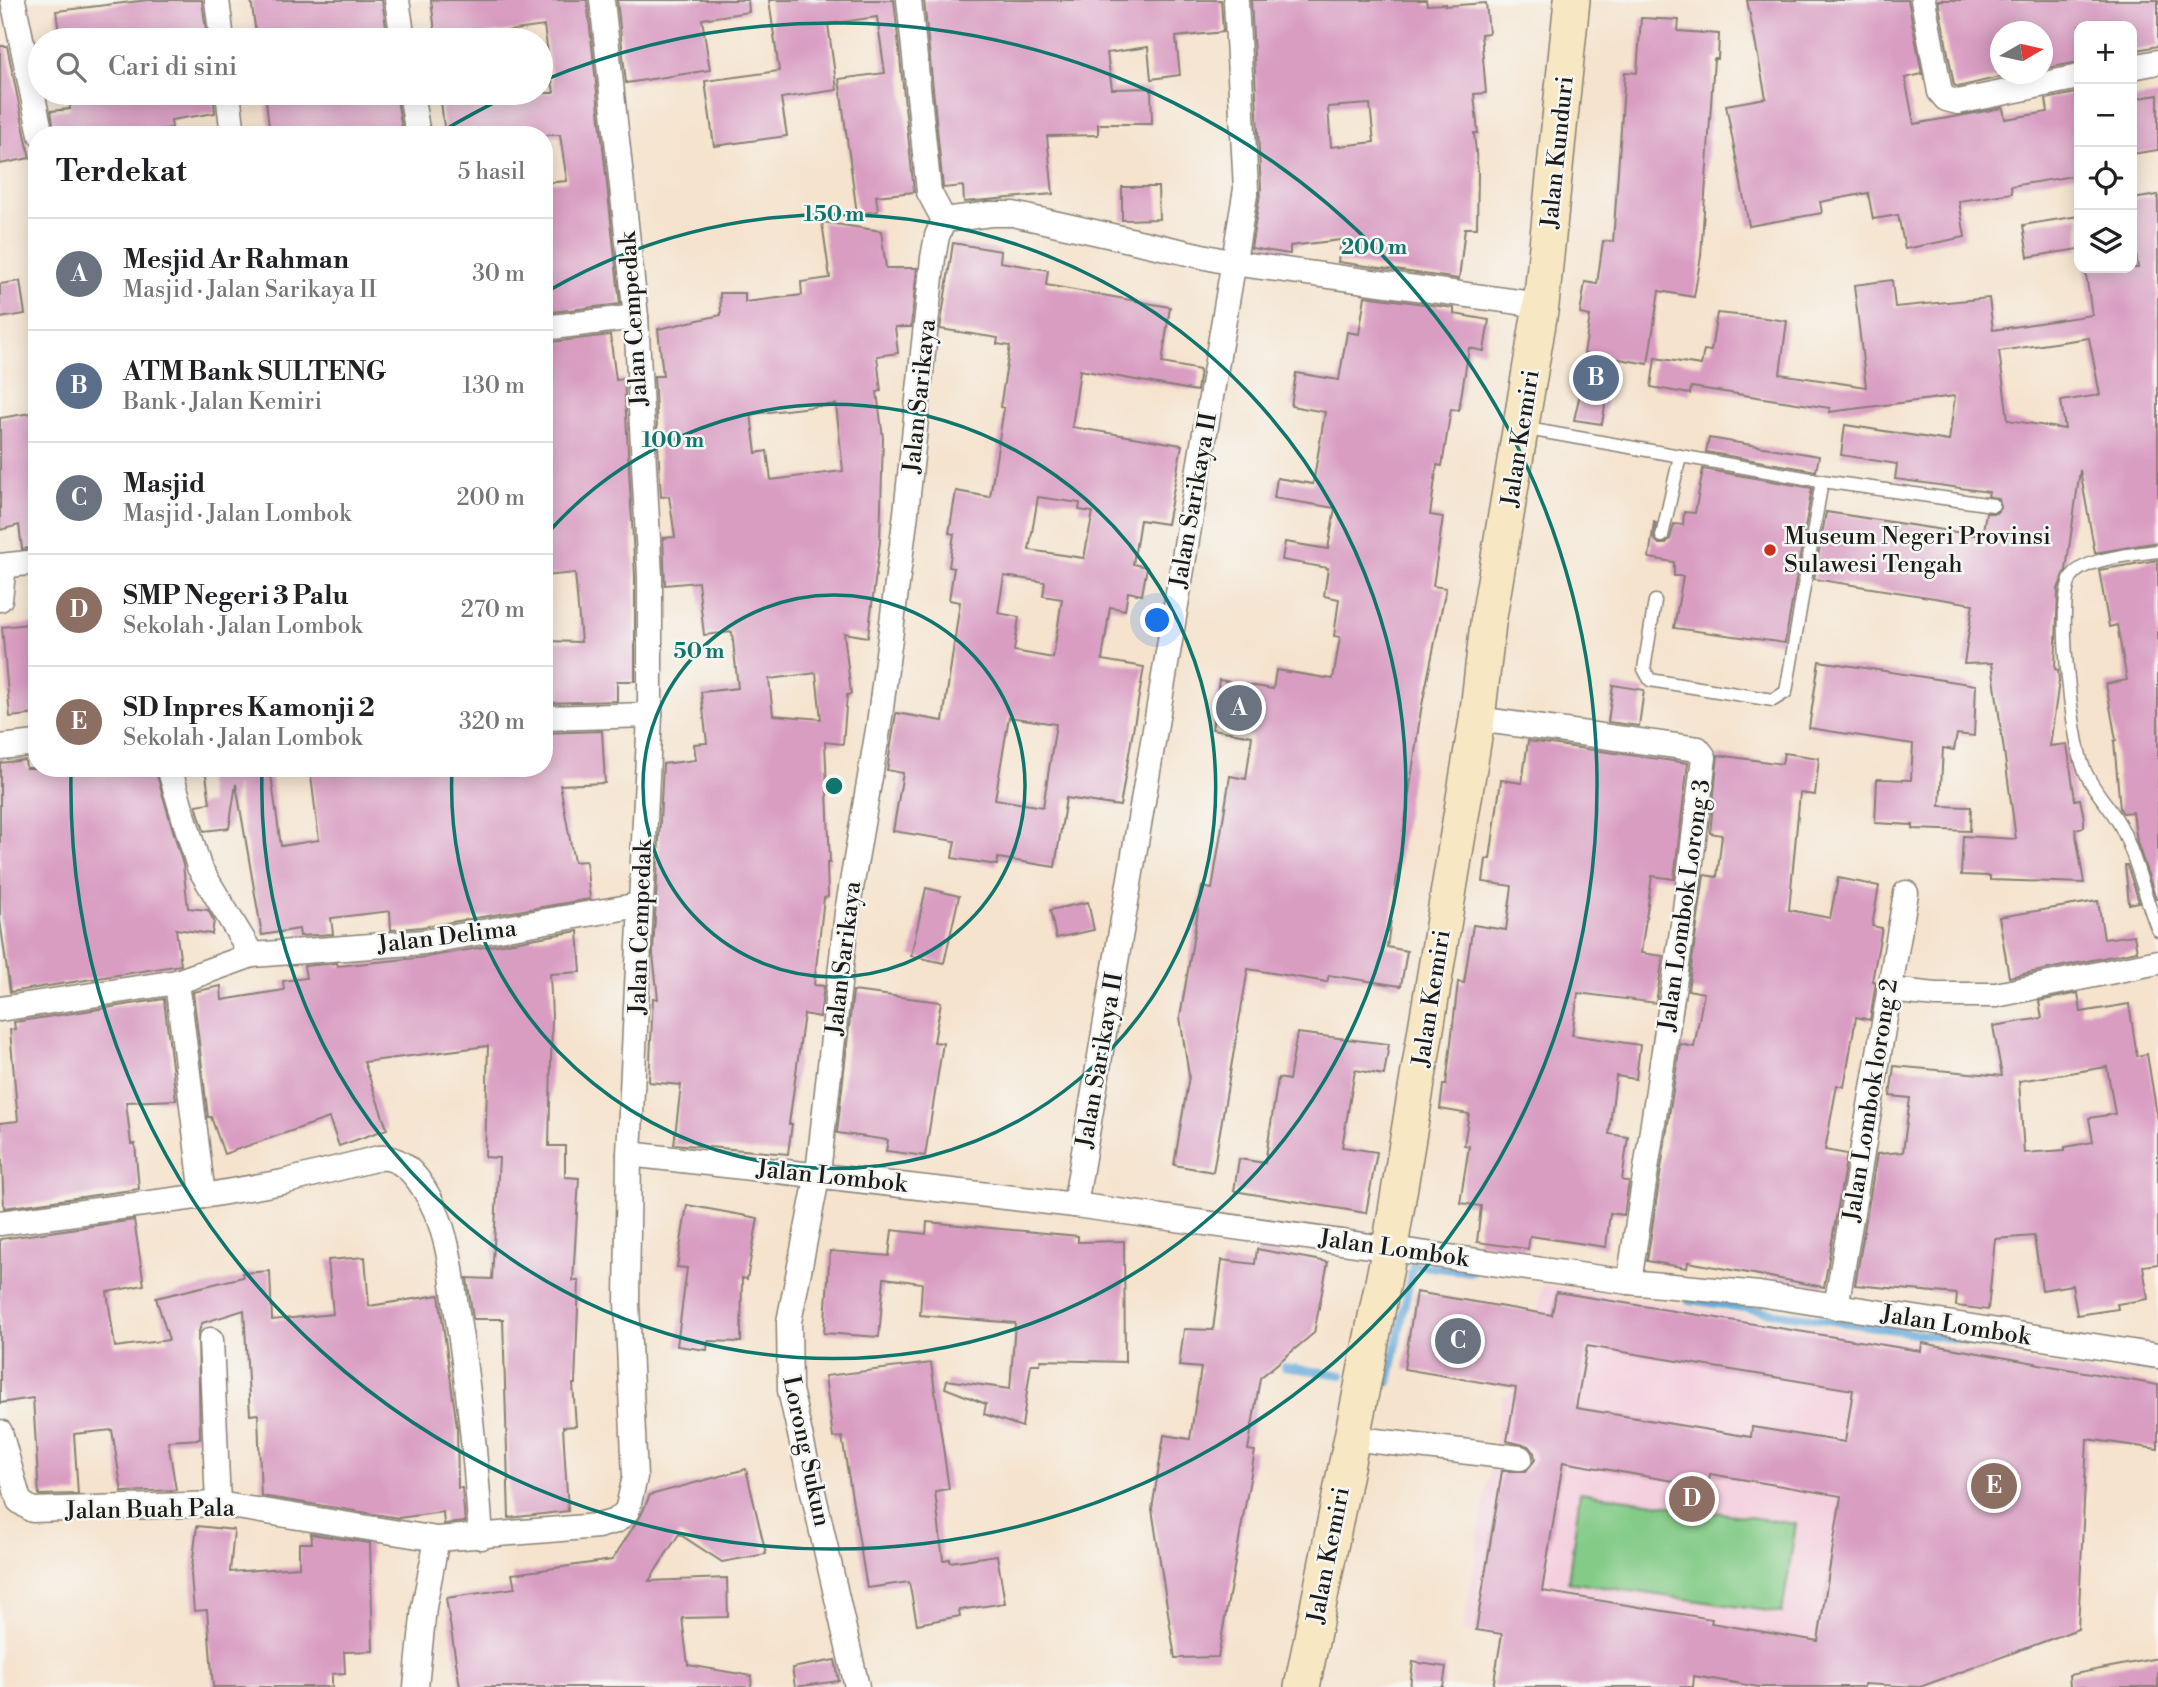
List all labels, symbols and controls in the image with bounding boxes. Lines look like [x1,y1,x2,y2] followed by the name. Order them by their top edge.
[1990,21,2053,84] north arrow
[2074,21,2137,273] map controls
[2074,21,2137,84] button: +
[28,28,553,105] search box
[52,48,90,86] icon: search
[108,51,237,83] text: Cari di sini
[1535,74,1581,231] street label: Jalan Kunduri
[2074,84,2137,147] button: −
[2074,147,2137,210] button: locate
[56,153,187,191] text: Terdekat
[458,158,525,186] text: 5 hasil
[804,202,864,228] text: 150 m
[2074,210,2137,273] button: layers
[613,229,655,408] street label: Jalan Cempedak
[1341,235,1407,261] text: 200 m
[123,244,349,276] text: Mesjid Ar Rahman
[71,260,87,288] text: A
[472,260,525,288] text: 30 m
[123,276,377,304] text: Masjid · Jalan Sarikaya II
[897,317,943,475] street label: Jalan Sarikaya
[1573,352,1619,404] pin: B
[123,356,386,388] text: ATM Bank SULTENG
[1495,368,1547,510] street label: Jalan Kemiri
[70,372,88,400] text: B
[462,372,525,400] text: 130 m
[123,388,322,416] text: Bank · Jalan Kemiri
[1164,410,1224,591] street label: Jalan Sarikaya II
[642,428,704,454] text: 100 m
[123,468,205,500] text: Masjid
[71,484,87,512] text: C
[457,484,525,512] text: 200 m
[123,500,351,528] text: Masjid · Jalan Lombok
[1784,522,2051,580] place label: Museum Negeri Provinsi Sulawesi Tengah
[1762,542,1778,558] marker: Museum Negeri Provinsi Sulawesi Tengah
[123,580,348,612] text: SMP Negeri 3 Palu
[70,596,88,624] text: D
[461,596,525,624] text: 270 m
[1140,603,1174,637] your location
[123,612,363,640] text: Sekolah · Jalan Lombok
[674,639,724,665] text: 50 m
[1216,682,1262,734] pin: A
[123,692,375,724] text: SD Inpres Kamonji 2
[71,708,87,736] text: E
[459,708,525,736] text: 320 m
[123,724,363,752] text: Sekolah · Jalan Lombok
[822,774,846,798] centre of rings
[1652,777,1718,1034] street label: Jalan Lombok Lorong 3
[623,838,659,1016] street label: Jalan Cempedak
[820,879,868,1038] street label: Jalan Sarikaya
[375,913,519,961] street label: Jalan Delima
[1406,928,1458,1070] street label: Jalan Kemiri
[1070,970,1130,1151] street label: Jalan Sarikaya II
[1837,977,1905,1225] street label: Jalan Lombok lorong 2
[754,1154,910,1200] street label: Jalan Lombok
[1316,1223,1472,1275] street label: Jalan Lombok
[1878,1299,2034,1353] street label: Jalan Lombok
[1435,1315,1481,1367] pin: C
[775,1373,837,1529] street label: Lorong Sukun
[1971,1460,2017,1512] pin: E
[1669,1473,1715,1525] pin: D
[1301,1485,1357,1627] street label: Jalan Kemiri
[64,1494,236,1526] street label: Jalan Buah Pala

